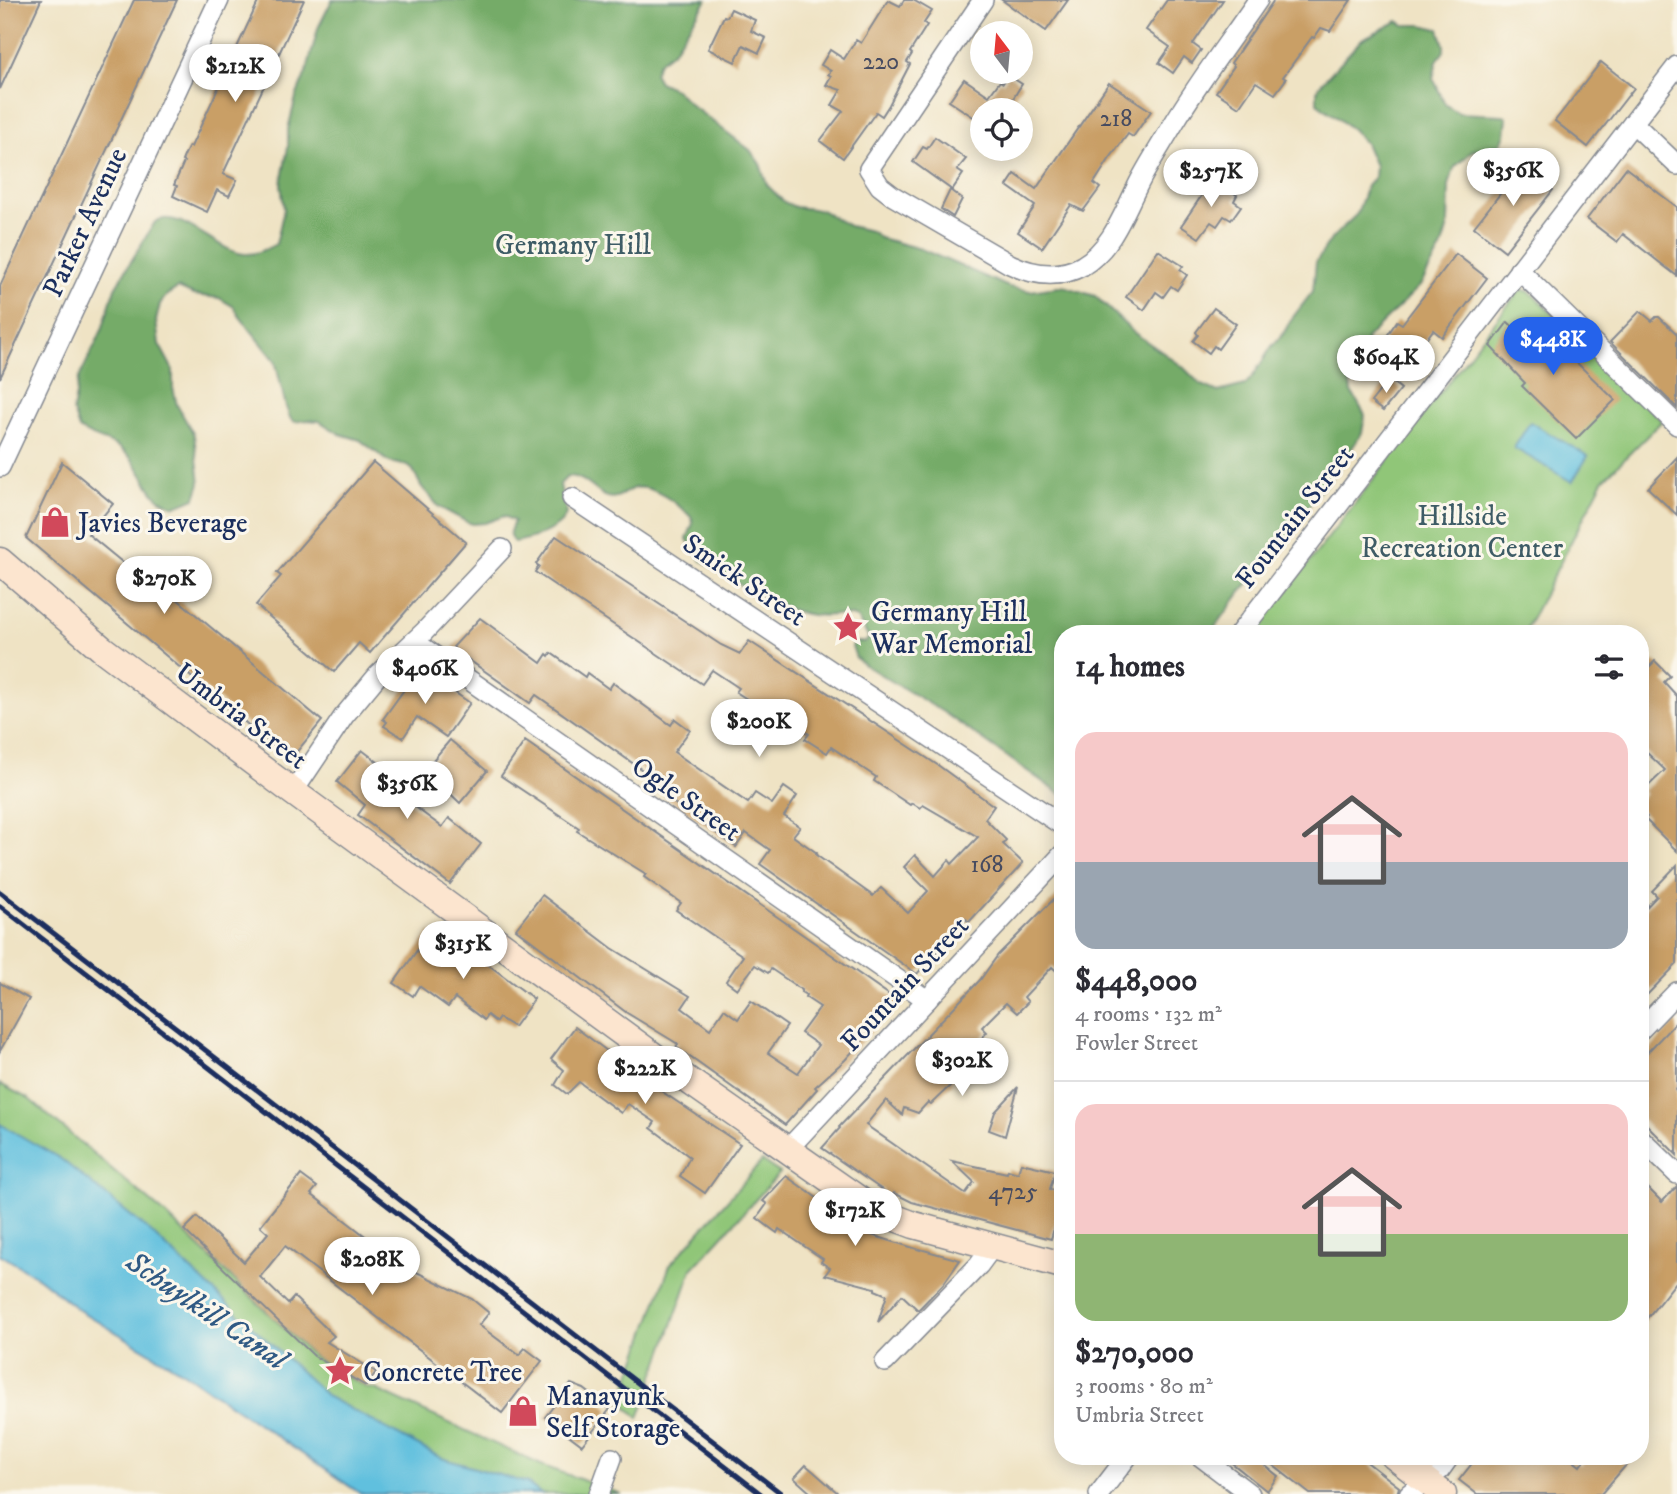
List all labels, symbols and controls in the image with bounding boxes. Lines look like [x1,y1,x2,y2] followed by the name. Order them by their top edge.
[970,21,1032,84] north arrow
[970,21,1033,161] map controls
[186,44,284,104] pin: $212K
[863,47,899,77] house number: 220
[205,52,265,81] text: $212K
[970,98,1033,161] button: locate
[1100,104,1132,134] house number: 218
[36,142,135,303] street label: Parker Avenue
[1464,148,1562,208] pin: $356K
[1162,150,1260,209] pin: $257K
[1483,156,1543,185] text: $356K
[1179,157,1243,186] text: $257K
[495,228,651,263] park label: Germany Hill
[1504,318,1602,377] pin: $448K
[1520,325,1586,354] text: $448K
[1337,336,1435,395] pin: $604K
[1353,343,1419,372] text: $604K
[1228,438,1362,596] street label: Fountain Street
[1361,499,1564,566] park label: Hillside Recreation Center
[38,505,72,539] shop icon: Javies Beverage
[75,506,248,541] place label: Javies Beverage
[676,526,812,634] street label: Smick Street
[115,556,213,616] pin: $270K
[132,564,196,593] text: $270K
[870,595,1033,662] place label: Germany Hill War Memorial
[831,610,865,644] place icon: Germany Hill War Memorial
[376,646,474,706] pin: $406K
[1590,648,1628,686] icon: filters
[1075,649,1185,686] text: 14 homes
[392,654,458,683] text: $406K
[168,655,314,777] street label: Umbria Street
[710,700,808,759] pin: $200K
[727,707,791,736] text: $200K
[625,749,748,850] street label: Ogle Street
[358,762,456,821] pin: $356K
[377,769,437,798] text: $356K
[1289,777,1415,903] icon: home
[970,850,1004,880] house number: 168
[833,909,977,1059] street label: Fountain Street
[414,922,512,981] pin: $315K
[434,929,492,958] text: $315K
[1075,963,1197,1000] text: $448,000
[1075,1000,1222,1029] text: 4 rooms · 132 m²
[1075,1029,1198,1058] text: Fowler Street
[913,1038,1011,1098] pin: $302K
[596,1046,694,1106] pin: $222K
[932,1046,992,1075] text: $302K
[614,1054,676,1083] text: $222K
[1289,1149,1415,1275] icon: home
[988,1177,1038,1207] house number: 4725
[806,1188,904,1248] pin: $172K
[825,1196,885,1225] text: $172K
[323,1238,421,1297] pin: $208K
[118,1243,296,1380] water label: Schuylkill Canal
[340,1245,404,1274] text: $208K
[1075,1335,1194,1372] text: $270,000
[323,1354,357,1388] place icon: Concrete Tree
[363,1355,522,1390] place label: Concrete Tree
[1075,1372,1213,1401] text: 3 rooms · 80 m²
[546,1379,680,1446] place label: Manayunk Self Storage
[506,1394,540,1428] shop icon: Manayunk Self Storage
[1075,1401,1204,1430] text: Umbria Street

